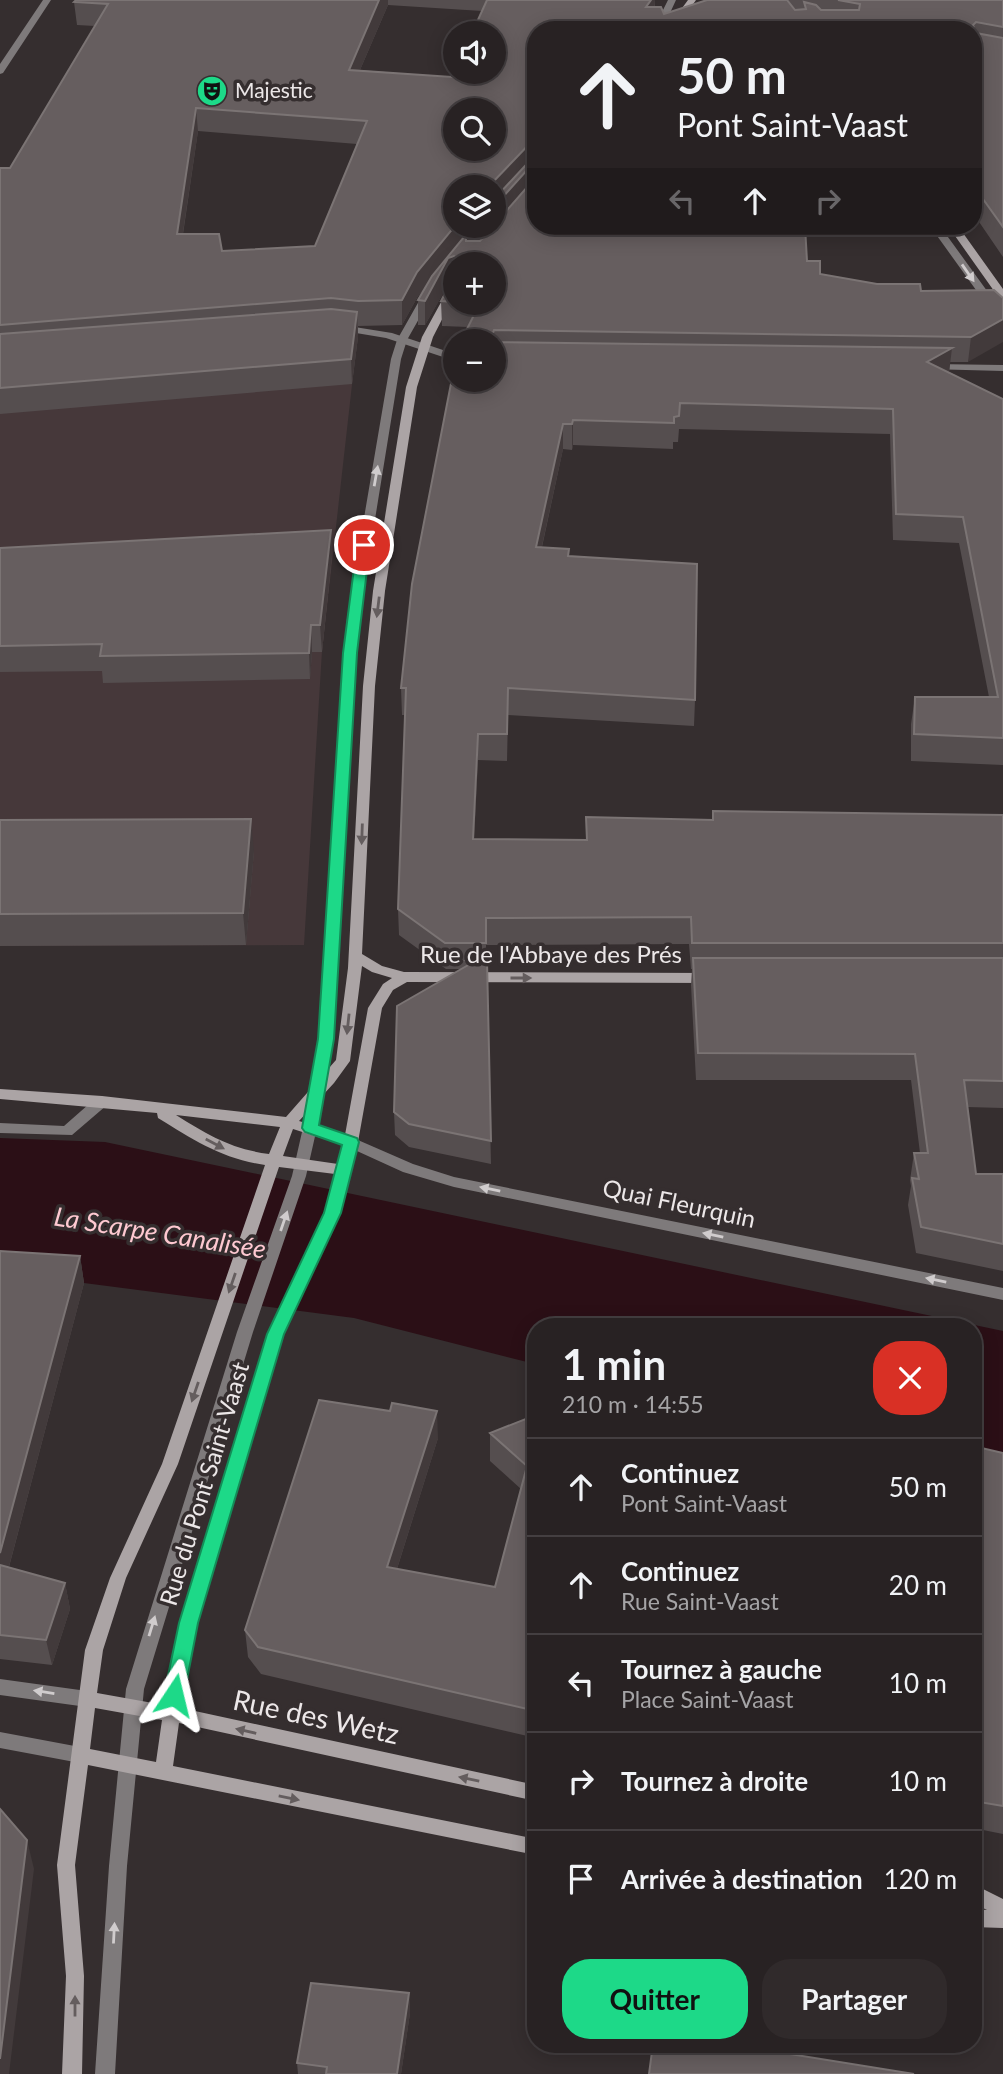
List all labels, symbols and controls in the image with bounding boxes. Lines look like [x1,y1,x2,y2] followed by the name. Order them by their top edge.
[443,21,506,392] map controls
[443,21,506,84] button: sound
[677,46,787,104] text: 50 m
[562,49,653,140] icon: ahead
[195,74,229,108] theatre icon: Majestic
[235,77,313,102] place label: Majestic
[443,98,506,161] button: search
[677,105,908,144] text: Pont Saint-Vaast
[443,175,506,238] button: layers
[663,182,701,220] icon: left
[736,182,774,220] icon: ahead
[809,182,847,220] icon: right
[443,252,506,315] button: +
[961,264,975,282] one-way arrow
[443,329,506,392] button: −
[371,465,382,487] one-way arrow
[334,515,394,575] pin
[345,526,383,564] icon: arrive
[373,596,384,618] one-way arrow
[357,823,368,845] one-way arrow
[420,939,682,968] street label: Rue de l'Abbaye des Prés
[511,972,533,984] one-way arrow
[342,1013,353,1035] one-way arrow
[205,1139,225,1150] one-way arrow
[600,1172,758,1233] street label: Quai Fleurquin
[479,1183,501,1194] one-way arrow
[52,1199,268,1265] water label: La Scarpe Canalisée
[279,1211,290,1232] one-way arrow
[702,1229,724,1240] one-way arrow
[226,1273,237,1294] one-way arrow
[925,1275,947,1286] one-way arrow
[562,1339,666,1389] text: 1 min
[873,1341,947,1415] button: close
[153,1358,255,1609] street label: Rue du Pont Saint-Vaast
[189,1382,200,1403] one-way arrow
[562,1390,704,1418] text: 210 m · 14:55
[621,1457,739,1489] text: Continuez
[562,1468,600,1506] icon: ahead
[889,1471,947,1503] text: 50 m
[621,1489,787,1517] text: Pont Saint-Vaast
[621,1555,739,1587] text: Continuez
[562,1566,600,1604] icon: ahead
[889,1569,947,1601] text: 20 m
[621,1587,779,1615] text: Rue Saint-Vaast
[148,1615,158,1636] one-way arrow
[621,1653,822,1685] text: Tournez à gauche
[137,1658,211,1732] position arrow
[562,1664,600,1702] icon: left
[889,1667,947,1699] text: 10 m
[230,1682,402,1750] street label: Rue des Wetz
[621,1685,793,1713] text: Place Saint-Vaast
[32,1686,54,1697] one-way arrow
[235,1725,257,1736] one-way arrow
[562,1762,600,1800] icon: right
[621,1765,808,1797] text: Tournez à droite
[889,1765,947,1797] text: 10 m
[458,1773,480,1784] one-way arrow
[278,1793,300,1804] one-way arrow
[562,1860,600,1898] icon: arrive
[621,1863,863,1895] text: Arrivée à destination
[884,1863,957,1895] text: 120 m
[108,1921,119,1943] one-way arrow
[562,1959,748,2039] button: Quitter
[762,1959,947,2039] button: Partager
[69,1995,81,2017] one-way arrow

